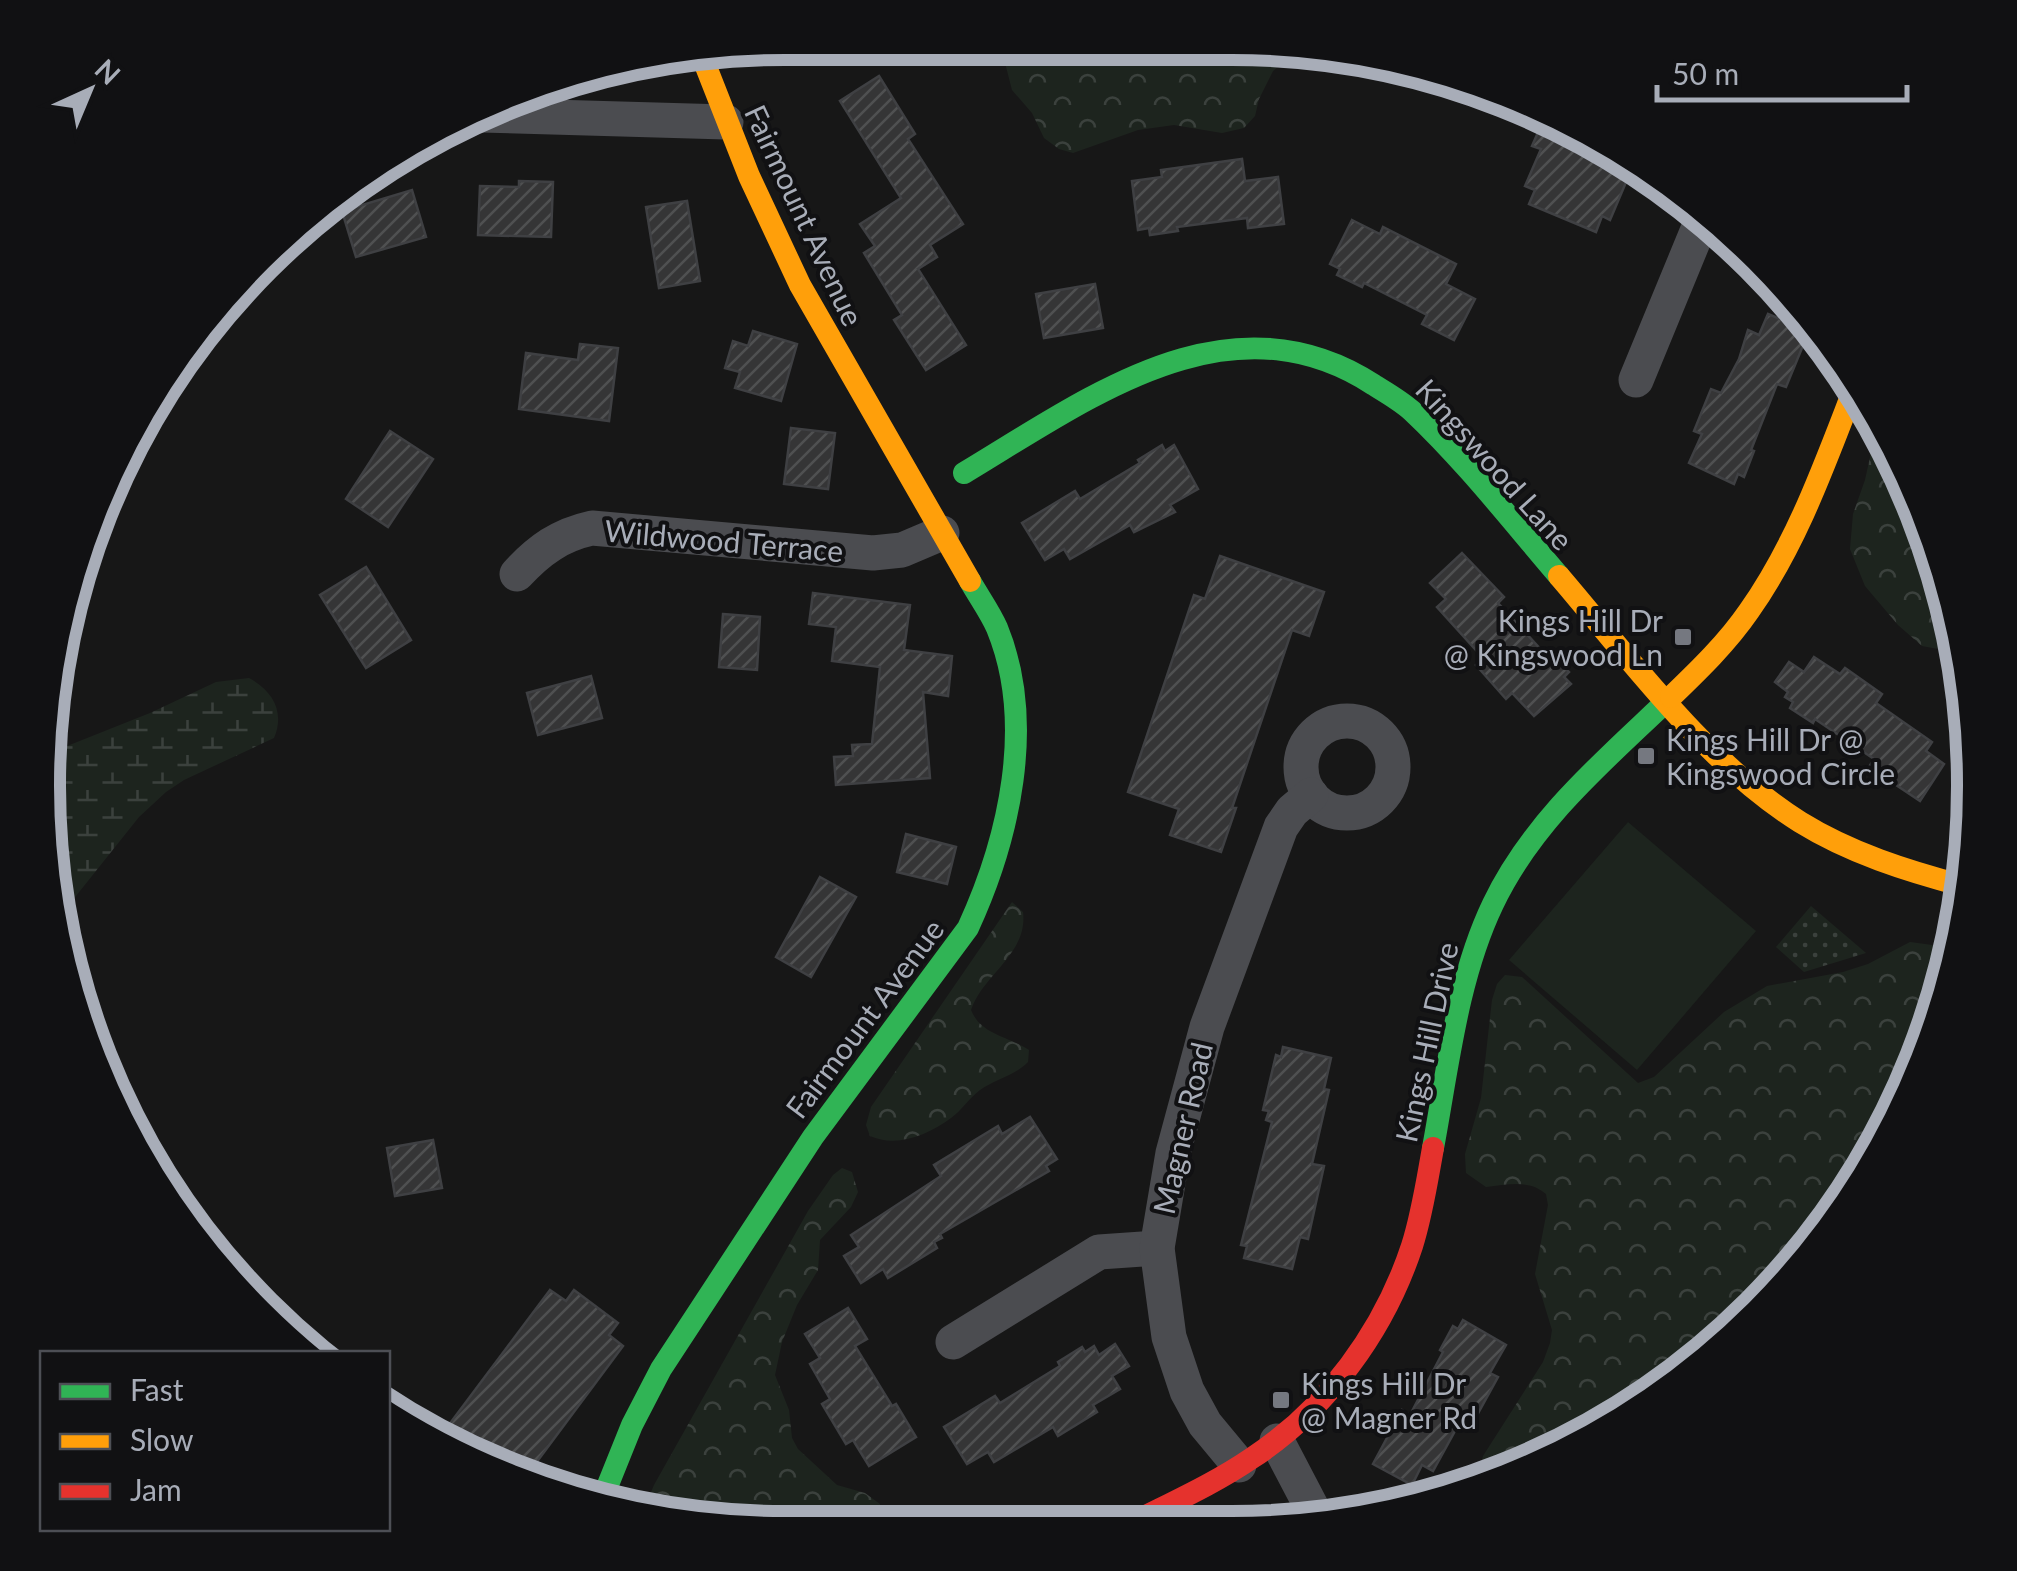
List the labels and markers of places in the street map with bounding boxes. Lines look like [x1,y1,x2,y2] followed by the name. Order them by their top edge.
[1444,602,1663,672] place label: Kings Hill Dr @ Kingswood Ln
[1672,626,1694,648] marker: Kings Hill Dr @ Kingswood Ln
[1666,721,1895,791] place label: Kings Hill Dr @ Kingswood Circle
[1635,745,1657,767] marker: Kings Hill Dr @ Kingswood Circle
[1301,1365,1477,1435] place label: Kings Hill Dr @ Magner Rd
[1270,1389,1292,1411] marker: Kings Hill Dr @ Magner Rd

